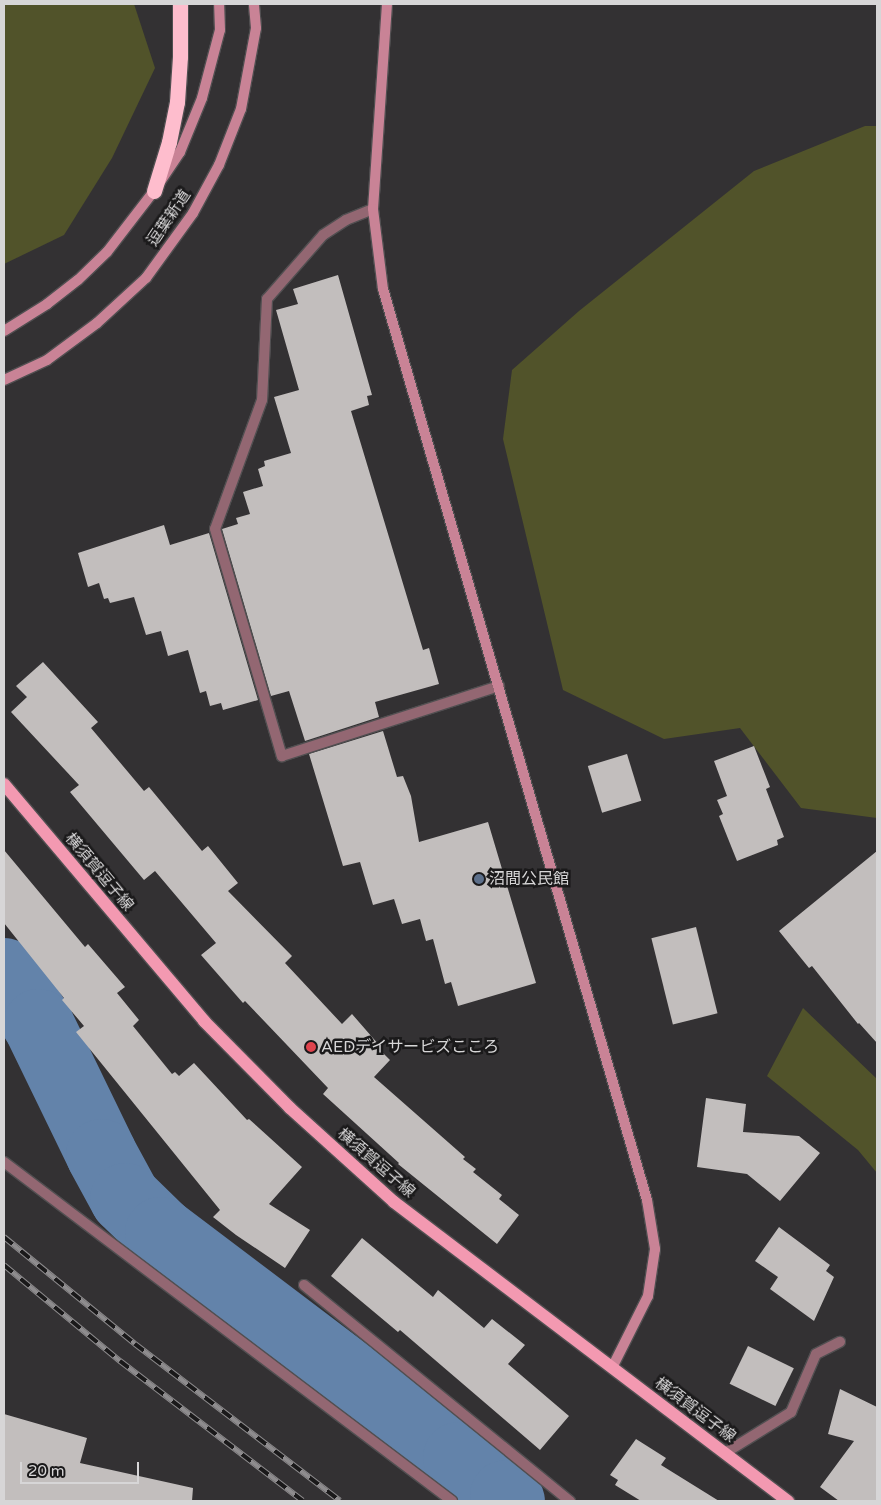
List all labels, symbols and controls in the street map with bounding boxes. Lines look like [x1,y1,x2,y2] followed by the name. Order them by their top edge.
[143,186,195,250] street label: 逗葉新道
[61,829,137,915] street label: 横須賀逗子線
[489,869,569,889] place label: 沼間公民館
[473,873,485,885] marker: 沼間公民館
[321,1037,499,1057] place label: AEDデイサービズこころ
[305,1041,317,1053] marker: AEDデイサービズこころ
[333,1124,419,1202] street label: 横須賀逗子線
[651,1373,739,1447] street label: 横須賀逗子線
[22,1452,141,1484] scale bar
[28,1462,65,1480] text: 20 m

